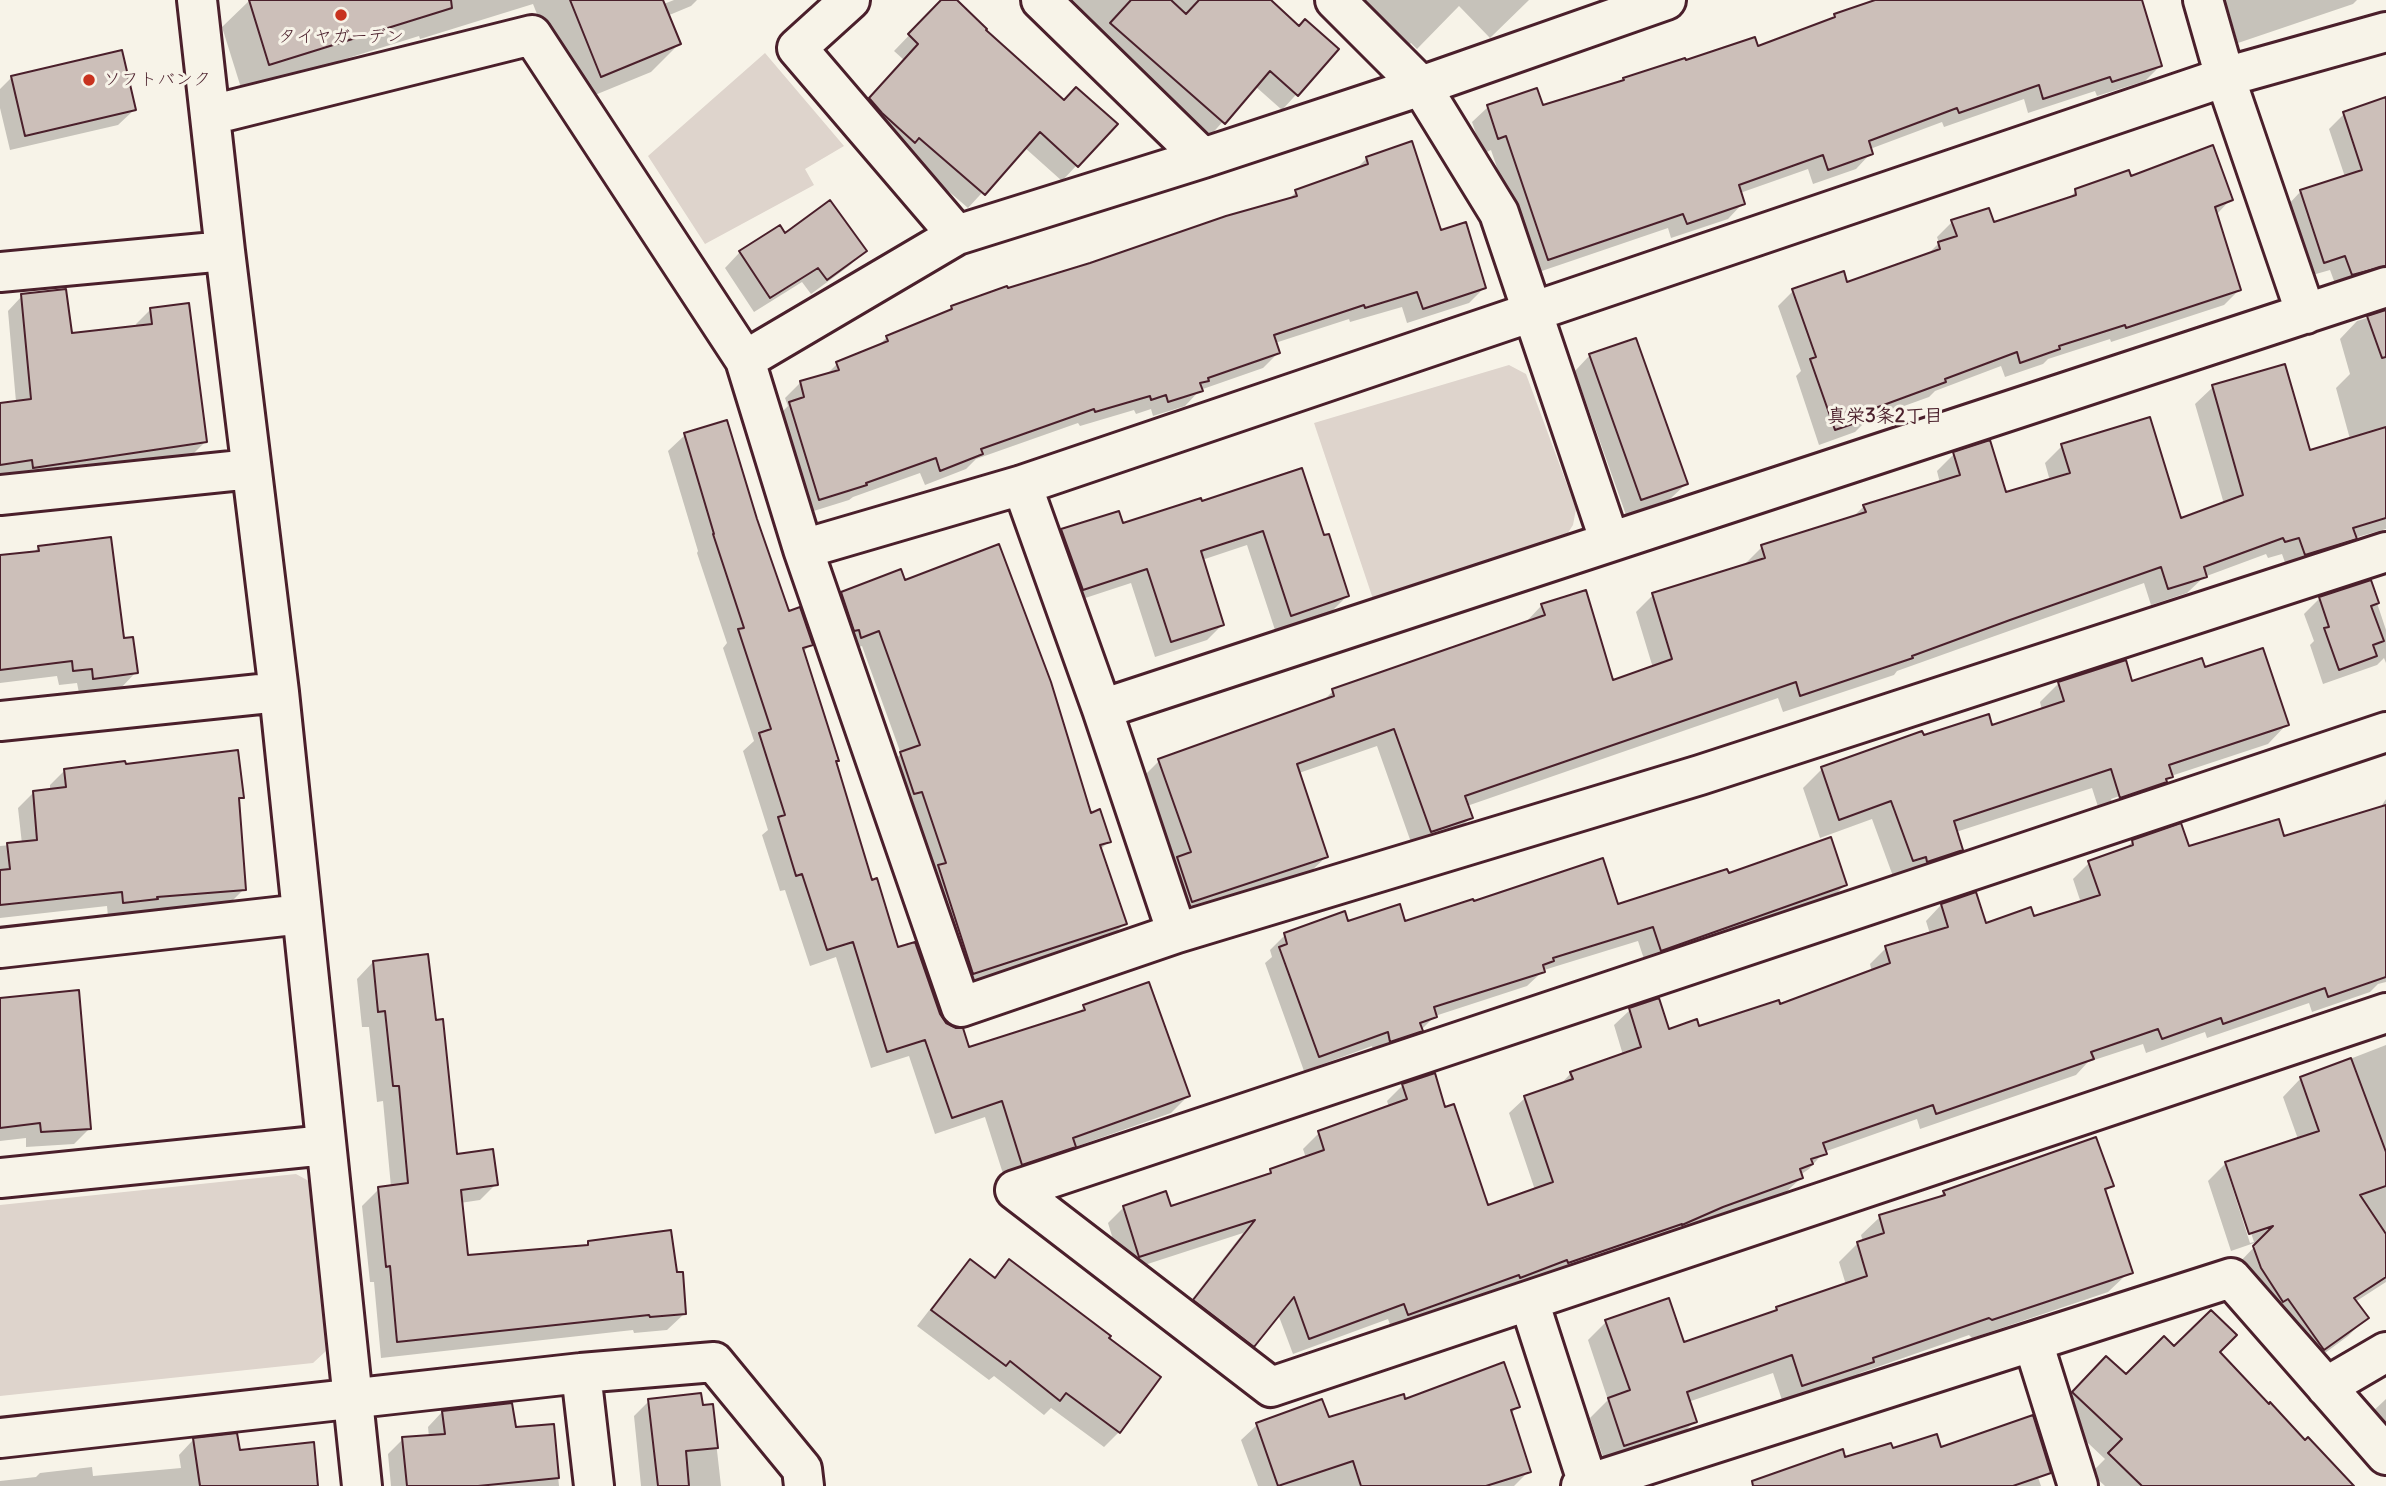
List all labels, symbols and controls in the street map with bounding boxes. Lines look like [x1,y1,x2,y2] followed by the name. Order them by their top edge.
[333,7,349,23] marker: タイヤガーデン
[278,26,404,48] place label: タイヤガーデン
[103,69,211,91] place label: ソフトバンク
[81,72,97,88] marker: ソフトバンク
[1827,406,1943,428] district label: 真栄3条2丁目

